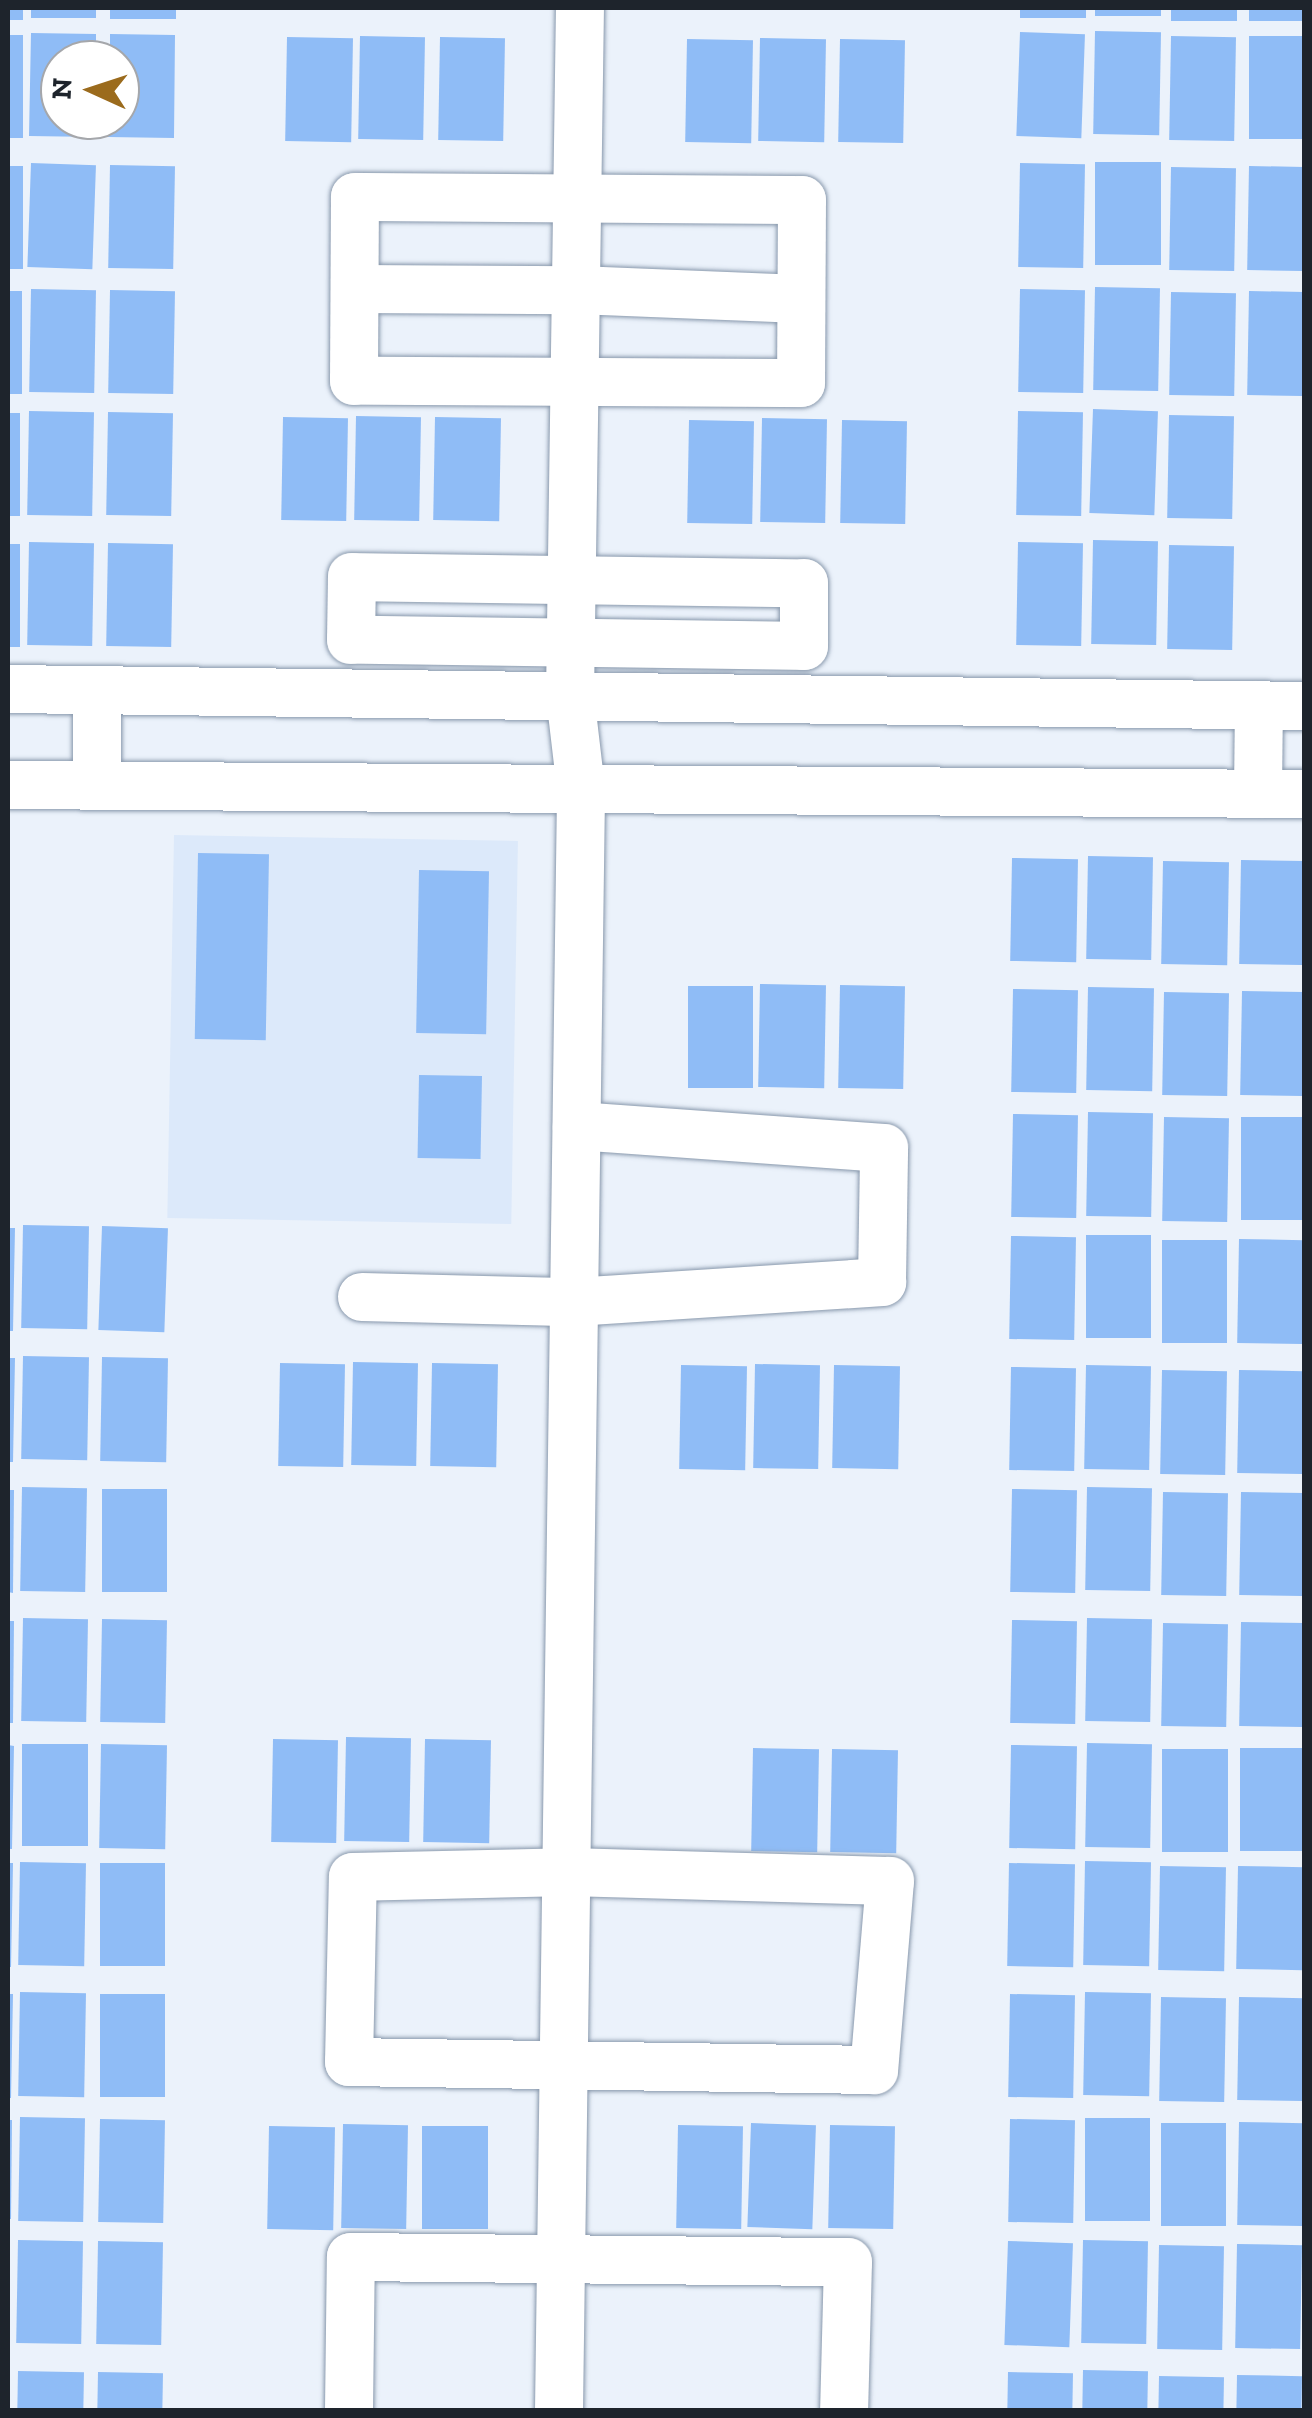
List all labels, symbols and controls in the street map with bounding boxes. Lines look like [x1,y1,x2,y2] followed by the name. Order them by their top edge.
[40,40,140,140] north arrow
[45,77,79,100] text: N

